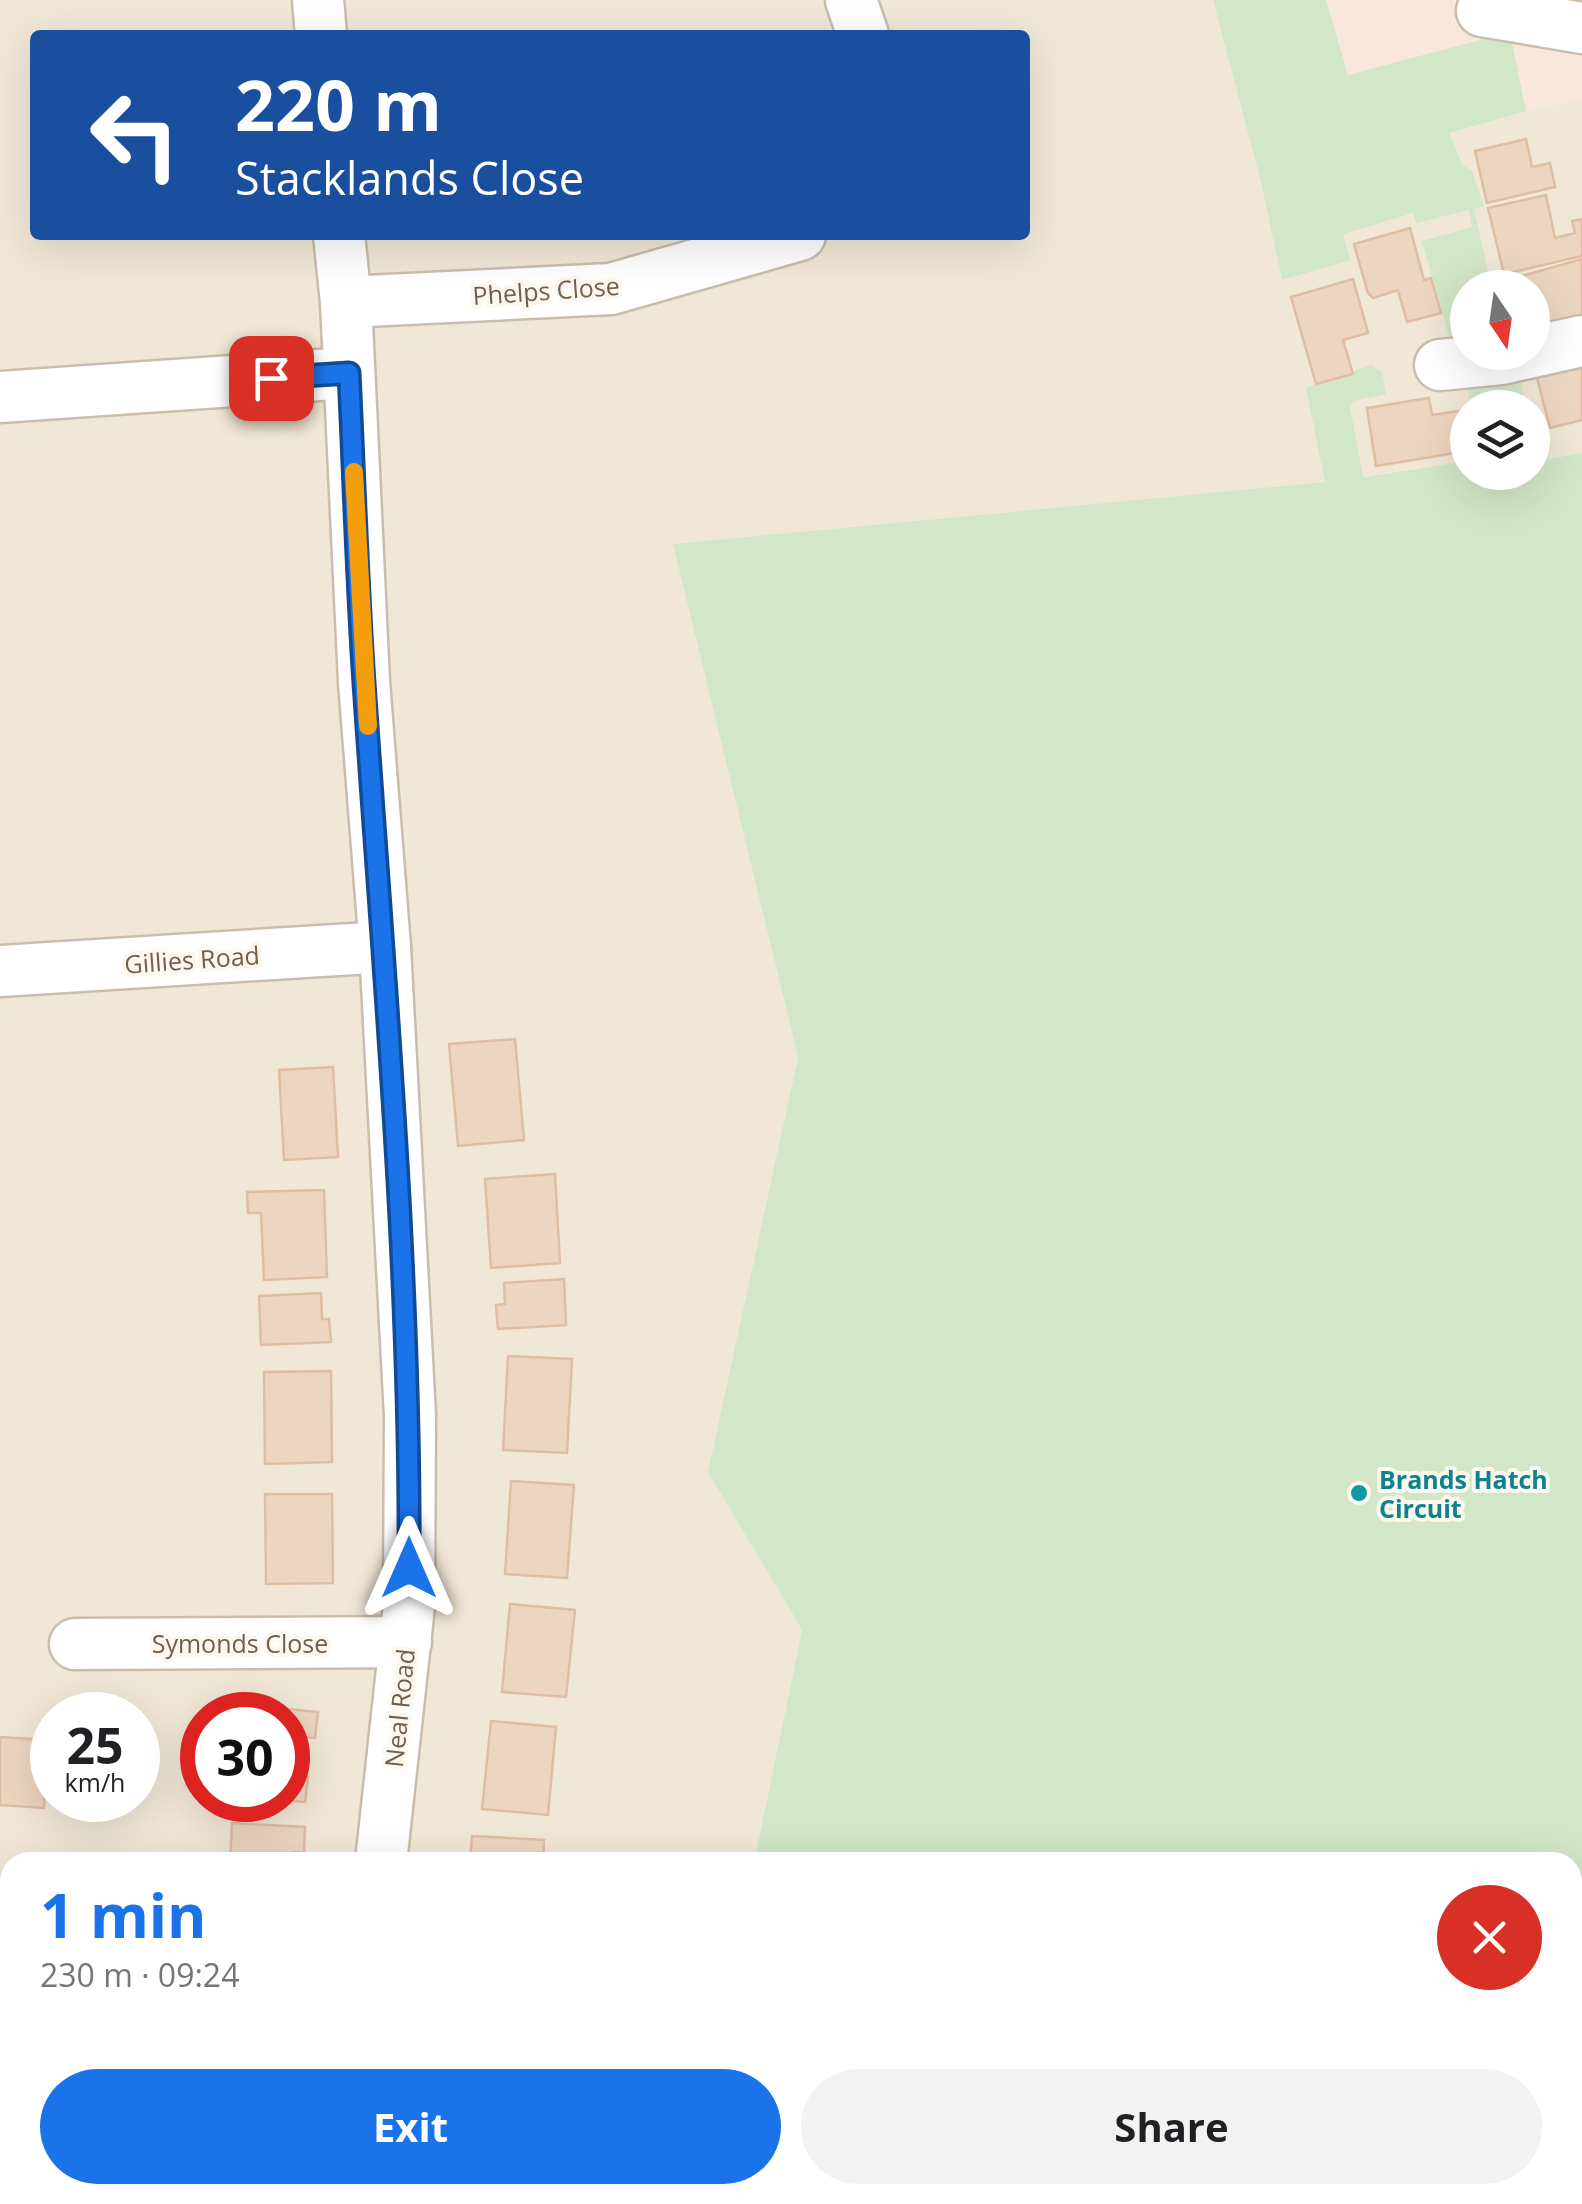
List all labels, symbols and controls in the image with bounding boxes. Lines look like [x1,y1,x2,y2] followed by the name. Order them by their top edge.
[235,56,442,152] text: 220 m
[70,70,200,200] icon: left
[235,147,584,208] text: Stacklands Close
[471,268,621,312] street label: Phelps Close
[1450,270,1550,370] north arrow
[1450,270,1550,490] map controls
[229,336,314,421] pin
[244,351,299,406] icon: arrive
[1450,390,1550,490] button: layers
[123,937,261,981] street label: Gillies Road
[1379,1462,1548,1525] place label: Brands Hatch Circuit
[1348,1482,1370,1504] marker: Brands Hatch Circuit
[357,1516,461,1620] position arrow
[152,1626,328,1660] street label: Symonds Close
[376,1647,422,1769] street label: Neal Road
[180,1692,310,1822] speed limit sign: 30
[66,1711,124,1779] text: 25
[65,1765,125,1799] text: km/h
[40,1874,207,1956] text: 1 min
[1437,1885,1542,1990] button: close
[40,1953,239,1996] text: 230 m · 09:24
[40,2069,781,2184] button: Exit
[801,2069,1542,2184] button: Share

